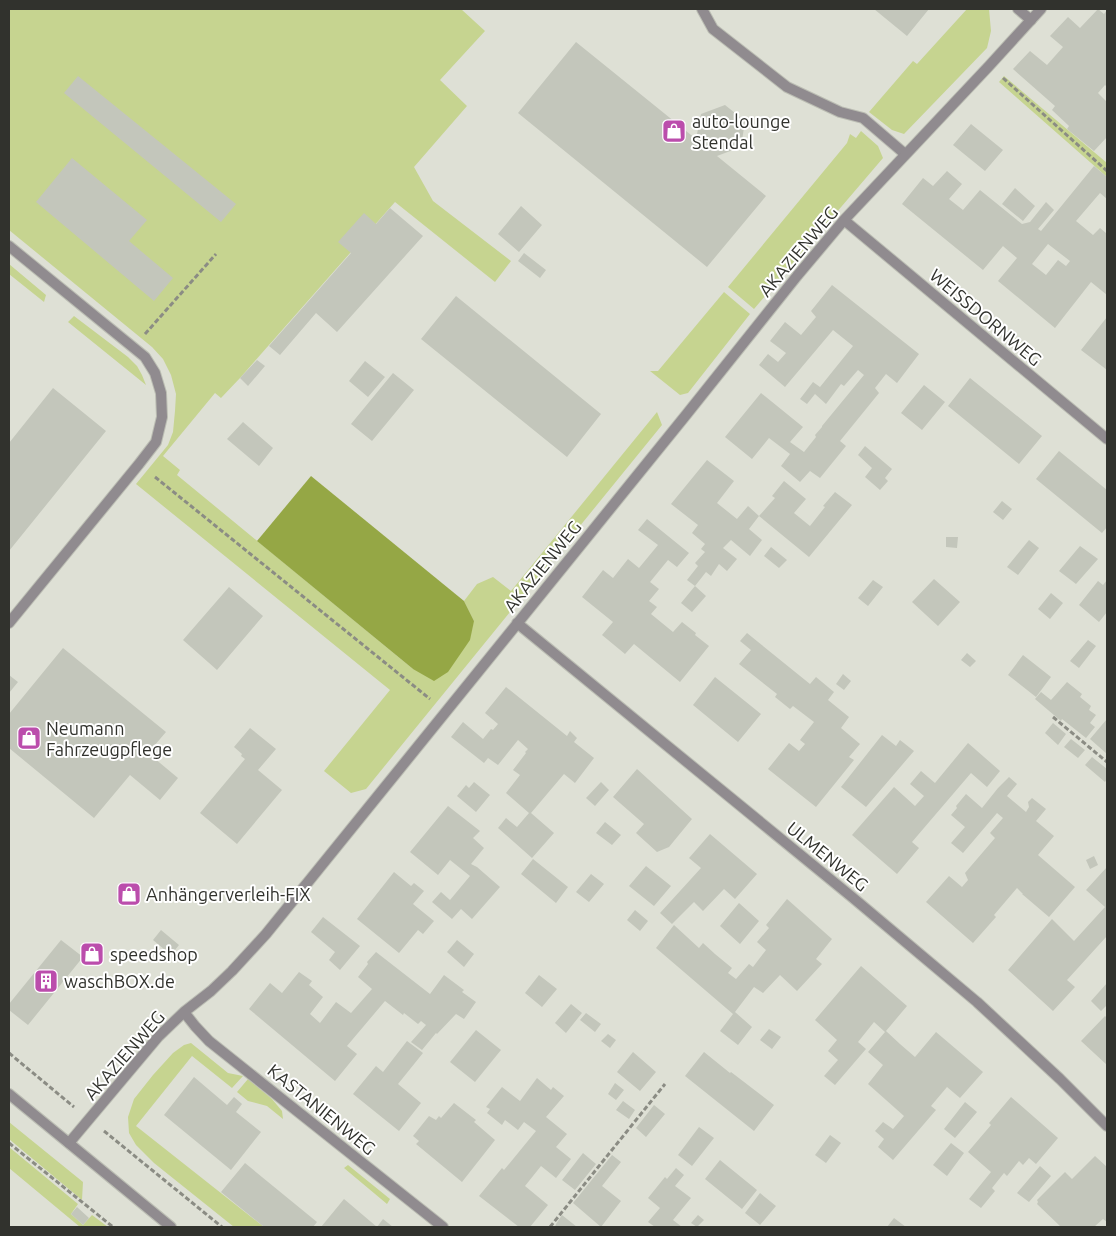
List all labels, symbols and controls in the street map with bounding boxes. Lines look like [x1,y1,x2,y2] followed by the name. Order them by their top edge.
[692,111,790,152] place label: auto-lounge Stendal
[661,118,687,144] shop icon: auto-lounge Stendal
[755,202,841,300] street label: AKAZIENWEG
[926,265,1046,369] street label: WEISSDORNWEG
[499,516,585,616] street label: AKAZIENWEG
[46,718,172,759] place label: Neumann Fahrzeugpflege
[16,725,42,751] shop icon: Neumann Fahrzeugpflege
[783,817,873,895] street label: ULMENWEG
[116,881,142,907] shop icon: Anhängerverleih-FIX
[146,884,310,904] place label: Anhängerverleih-FIX
[79,941,105,967] shop icon: speedshop
[110,944,198,964] place label: speedshop
[33,968,59,994] building icon: waschBOX.de
[64,971,175,991] place label: waschBOX.de
[80,1006,168,1104] street label: AKAZIENWEG
[264,1060,380,1158] street label: KASTANIENWEG

